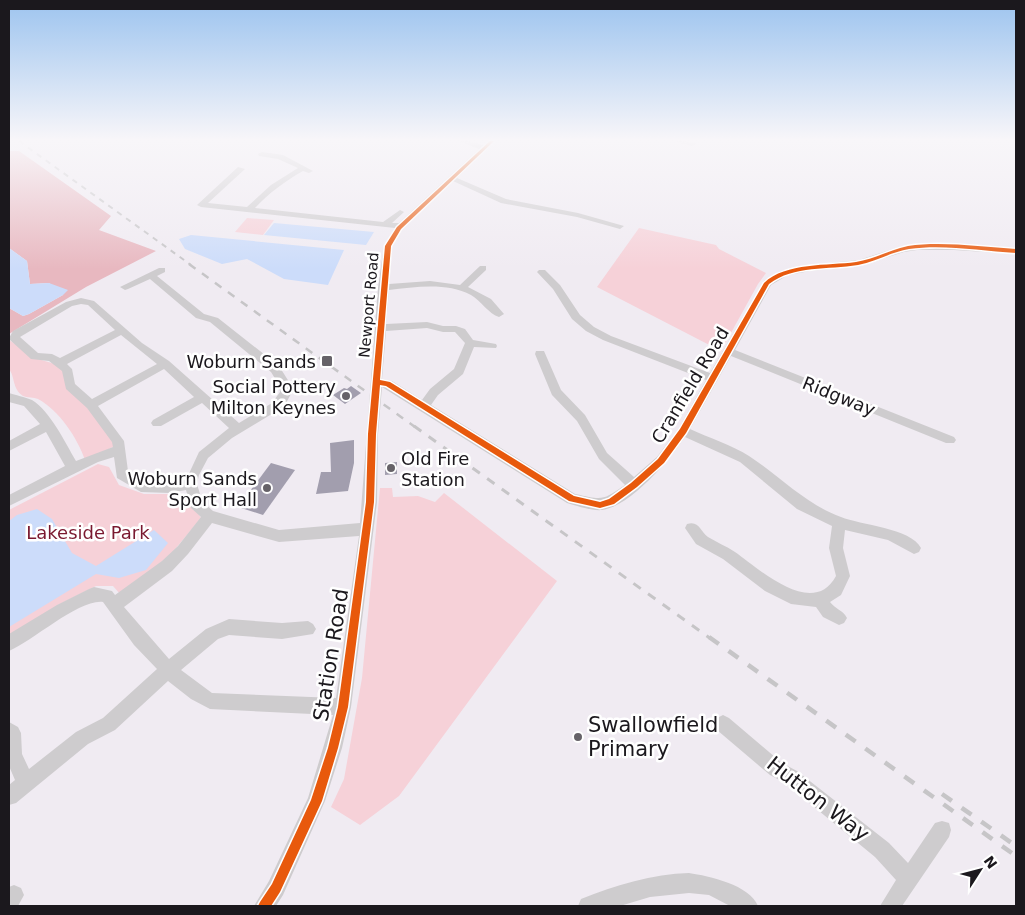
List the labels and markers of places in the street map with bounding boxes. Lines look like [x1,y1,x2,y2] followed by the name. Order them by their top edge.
[187,351,316,372] place label: Woburn Sands
[320,354,334,368] marker: Woburn Sands
[211,376,336,418] place label: Social Pottery Milton Keynes
[340,390,352,402] marker: Social Pottery Milton Keynes
[401,448,469,490] place label: Old Fire Station
[385,462,397,474] marker: Old Fire Station
[128,468,257,510] place label: Woburn Sands Sport Hall
[261,482,273,494] marker: Woburn Sands Sport Hall
[588,713,718,761] place label: Swallowfield Primary
[572,731,584,743] marker: Swallowfield Primary

